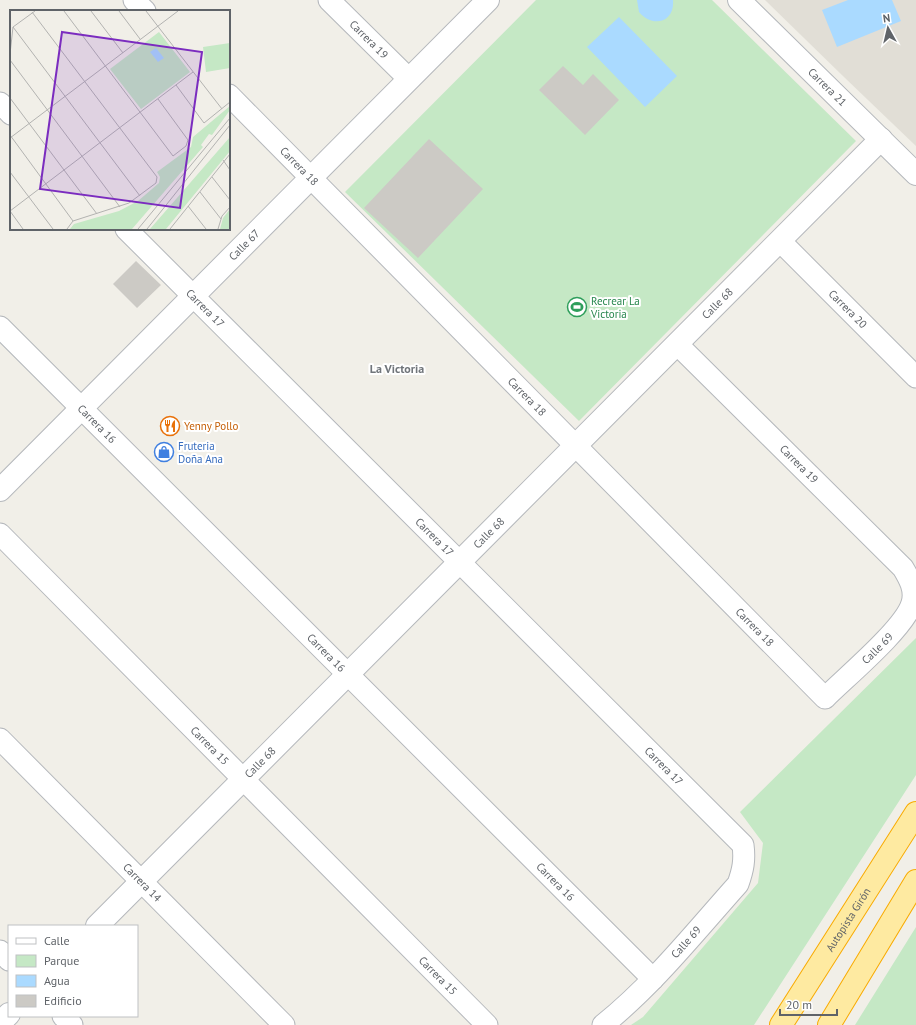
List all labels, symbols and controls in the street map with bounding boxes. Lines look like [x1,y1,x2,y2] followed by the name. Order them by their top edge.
[868,8,908,48] north arrow
[10,10,230,230] inset map
[882,11,891,26] text: N
[347,17,391,61] street label: Carrera 19
[805,65,850,109] street label: Carrera 21
[277,144,321,188] street label: Carrera 18
[226,226,263,263] street label: Calle 67
[699,285,736,322] street label: Calle 68
[183,286,227,330] street label: Carrera 17
[826,287,870,331] street label: Carrera 20
[590,294,640,321] place label: Recrear La Victoria
[566,296,588,318] sports icon: Recrear La Victoria
[370,361,424,376] district label: La Victoria
[505,374,549,419] street label: Carrera 18
[75,402,119,446] street label: Carrera 16
[159,415,181,437] restaurant icon: Yenny Pollo
[184,419,239,433] place label: Yenny Pollo
[178,439,223,466] place label: Fruteria Doña Ana
[153,441,175,463] shop icon: Fruteria Doña Ana
[777,442,821,486] street label: Carrera 19
[470,514,507,551] street label: Calle 68
[412,515,457,559] street label: Carrera 17
[733,605,777,649] street label: Carrera 18
[859,630,896,667] street label: Calle 69
[304,631,348,675] street label: Carrera 16
[188,723,232,768] street label: Carrera 15
[241,744,279,781] street label: Calle 68
[642,744,686,788] street label: Carrera 17
[533,859,578,904] street label: Carrera 16
[120,860,165,905] street label: Carrera 14
[823,885,874,954] street label: Autopista Girón
[668,923,704,961] street label: Calle 69
[8,925,138,1017] legend
[44,933,70,948] text: Calle
[44,953,79,968] text: Parque
[416,953,460,998] street label: Carrera 15
[44,973,70,988] text: Agua
[780,991,837,1017] scale bar
[44,993,82,1008] text: Edificio
[786,997,812,1012] text: 20 m

